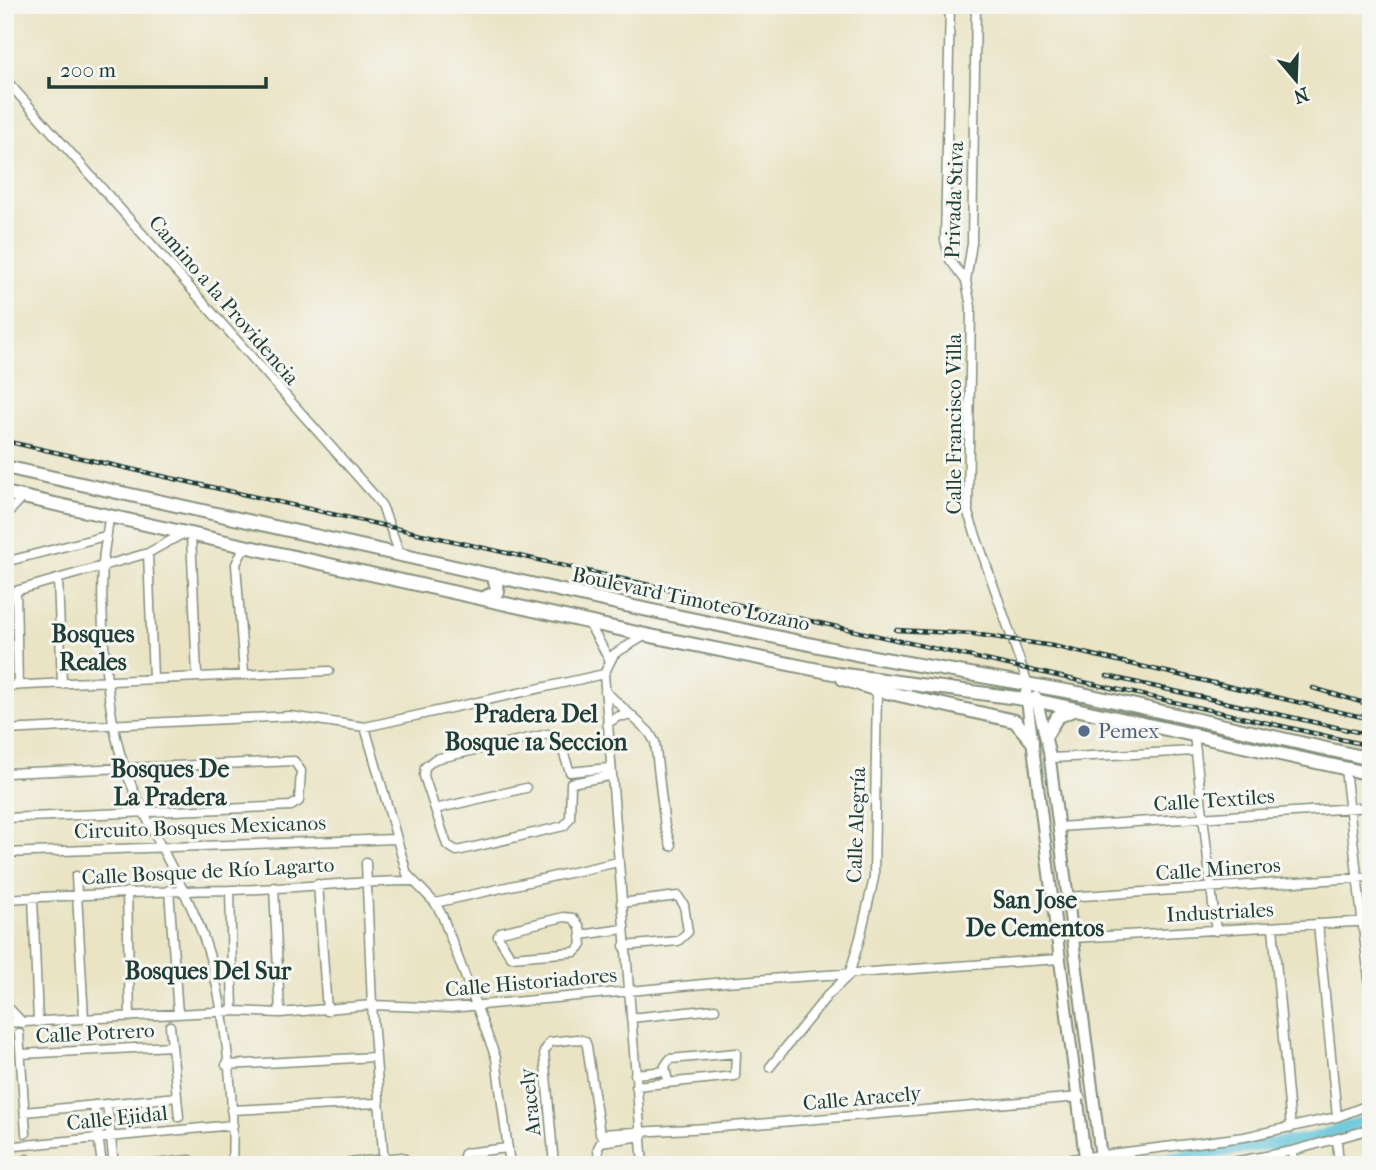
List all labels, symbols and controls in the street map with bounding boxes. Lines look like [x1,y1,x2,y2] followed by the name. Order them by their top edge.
[49,46,266,90] scale bar
[1260,46,1330,116] north arrow
[60,58,116,82] text: 200 m
[1290,82,1312,108] text: N
[940,141,968,259] street label: Privada Stiva
[144,210,304,390] street label: Camino a la Providencia
[942,333,966,514] street label: Calle Francisco Villa
[570,562,812,636] street label: Boulevard Timoteo Lozano
[51,620,135,676] district label: Bosques Reales
[445,700,628,756] district label: Pradera Del Bosque 1a Seccion
[1098,719,1159,743] place label: Pemex
[1076,723,1092,739] marker: Pemex
[111,755,229,811] district label: Bosques De La Pradera
[842,766,870,883] street label: Calle Alegría
[1153,784,1276,816] street label: Calle Textiles
[74,811,327,843] street label: Circuito Bosques Mexicanos
[81,852,335,890] street label: Calle Bosque de Río Lagarto
[1155,853,1282,885] street label: Calle Mineros
[966,886,1104,942] district label: San Jose De Cementos
[1166,897,1275,927] street label: Industriales
[125,957,292,985] district label: Bosques Del Sur
[444,963,618,1001] street label: Calle Historiadores
[35,1018,155,1048] street label: Calle Potrero
[514,1066,546,1138] street label: Aracely
[802,1081,923,1115] street label: Calle Aracely
[65,1101,169,1135] street label: Calle Ejidal

